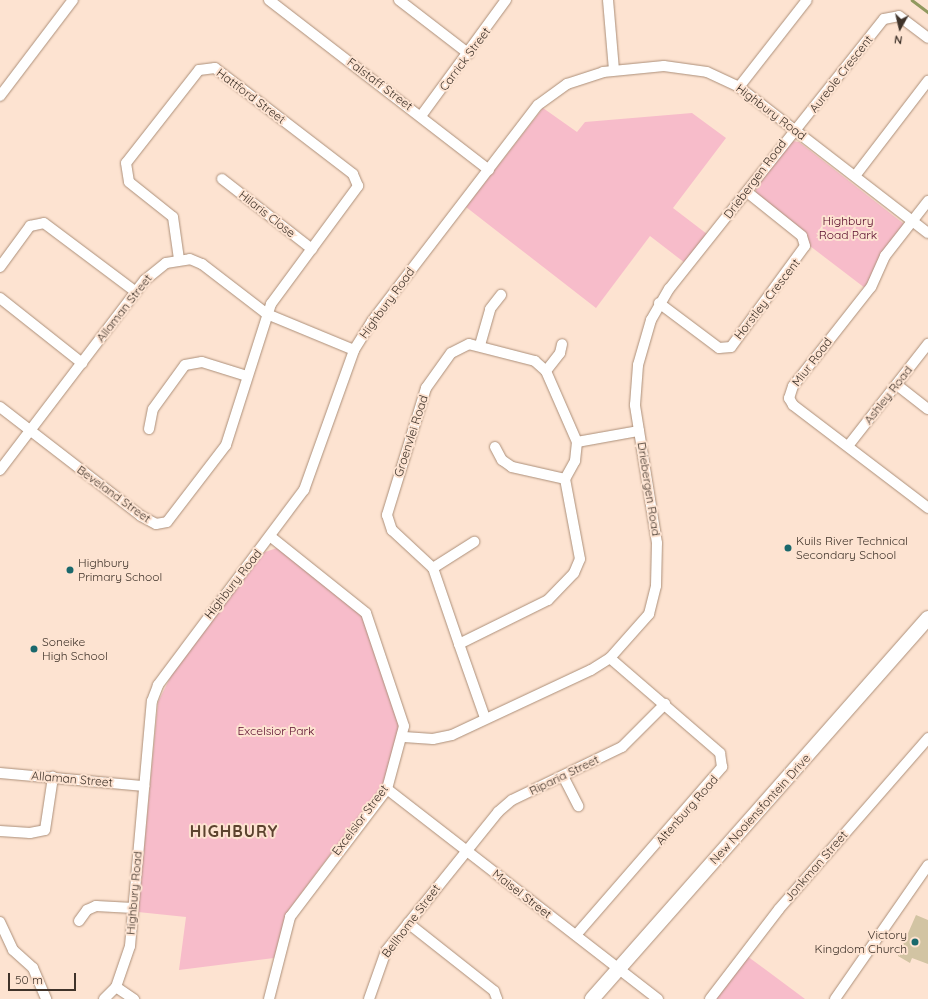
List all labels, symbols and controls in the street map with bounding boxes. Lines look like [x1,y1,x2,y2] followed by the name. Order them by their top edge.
[880,8,920,48] north arrow
[436,24,494,94] street label: Carrick Street
[806,32,876,116] street label: Aureole Crescent
[893,32,903,47] text: N
[344,55,416,113] street label: Falstaff Street
[214,65,288,127] street label: Hattford Street
[733,81,809,143] street label: Highbury Road
[721,137,789,221] street label: Driebergen Road
[236,188,298,240] street label: Hilaris Close
[819,214,877,242] park label: Highbury Road Park
[731,256,803,342] street label: Horstley Crescent
[356,265,418,341] street label: Highbury Road
[93,271,155,345] street label: Allaman Street
[789,335,835,389] street label: Miur Road
[861,363,915,427] street label: Ashley Road
[391,393,431,479] street label: Groenvlei Road
[634,441,664,537] street label: Driebergen Road
[74,462,154,526] street label: Beveland Street
[796,534,908,562] place label: Kuils River Technical Secondary School
[783,543,793,553] marker: Kuils River Technical Secondary School
[201,546,265,622] street label: Highbury Road
[78,556,162,584] place label: Highbury Primary School
[65,565,75,575] marker: Highbury Primary School
[42,635,108,663] place label: Soneike High School
[29,644,39,654] marker: Soneike High School
[238,724,314,738] park label: Excelsior Park
[707,751,813,867] street label: New Nooiensfontein Drive
[527,752,601,798] street label: Riparia Street
[31,768,113,790] street label: Allaman Street
[653,772,721,848] street label: Altenburg Road
[329,782,391,858] street label: Excelsior Street
[190,821,278,841] district label: HIGHBURY
[781,828,851,904] street label: Jonkman Street
[123,850,145,936] street label: Highbury Road
[490,866,554,922] street label: Maisel Street
[379,882,443,960] street label: Bellhome Street
[815,928,907,956] place label: Victory Kingdom Church
[910,937,920,947] marker: Victory Kingdom Church
[10,965,78,991] scale bar
[15,972,43,987] text: 50 m

